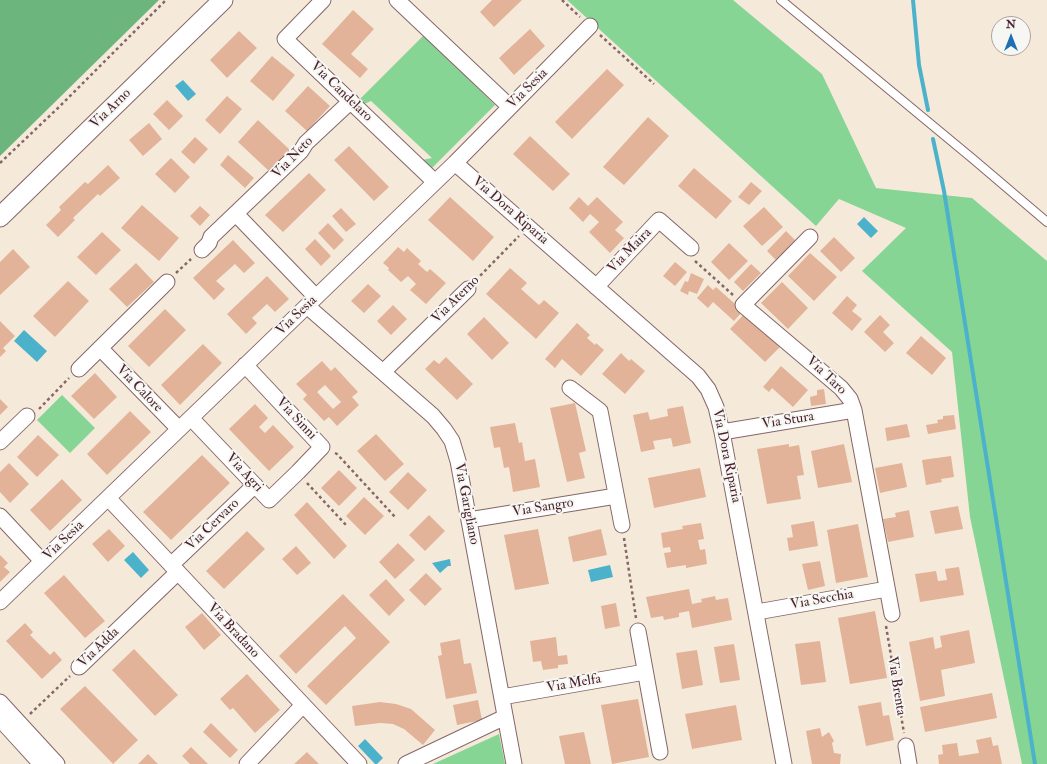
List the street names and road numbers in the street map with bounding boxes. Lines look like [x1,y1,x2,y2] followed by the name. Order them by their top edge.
[307,58,375,126] street label: Via Candelaro
[504,65,552,113] street label: Via Sesia
[87,85,135,133] street label: Via Arno
[269,134,317,182] street label: Via Neto
[468,173,552,249] street label: Via Dora Riparia
[604,225,656,277] street label: Via Maira
[429,273,483,327] street label: Via Aterno
[273,293,321,339] street label: Via Sesia
[802,353,850,399] street label: Via Taro
[112,362,166,416] street label: Via Calore
[272,394,320,444] street label: Via Sinni
[708,408,744,504] street label: Via Dora Riparia
[761,409,815,433] street label: Via Stura
[222,450,266,496] street label: Via Agri
[450,462,482,546] street label: Via Garigliano
[511,495,575,521] street label: Via Sangro
[183,496,243,554] street label: Via Cervaro
[40,518,88,564] street label: Via Sesia
[789,586,855,614] street label: Via Secchia
[203,600,263,662] street label: Via Bradano
[75,624,123,672] street label: Via Adda
[883,655,909,717] street label: Via Brenta
[545,671,603,697] street label: Via Melfa

